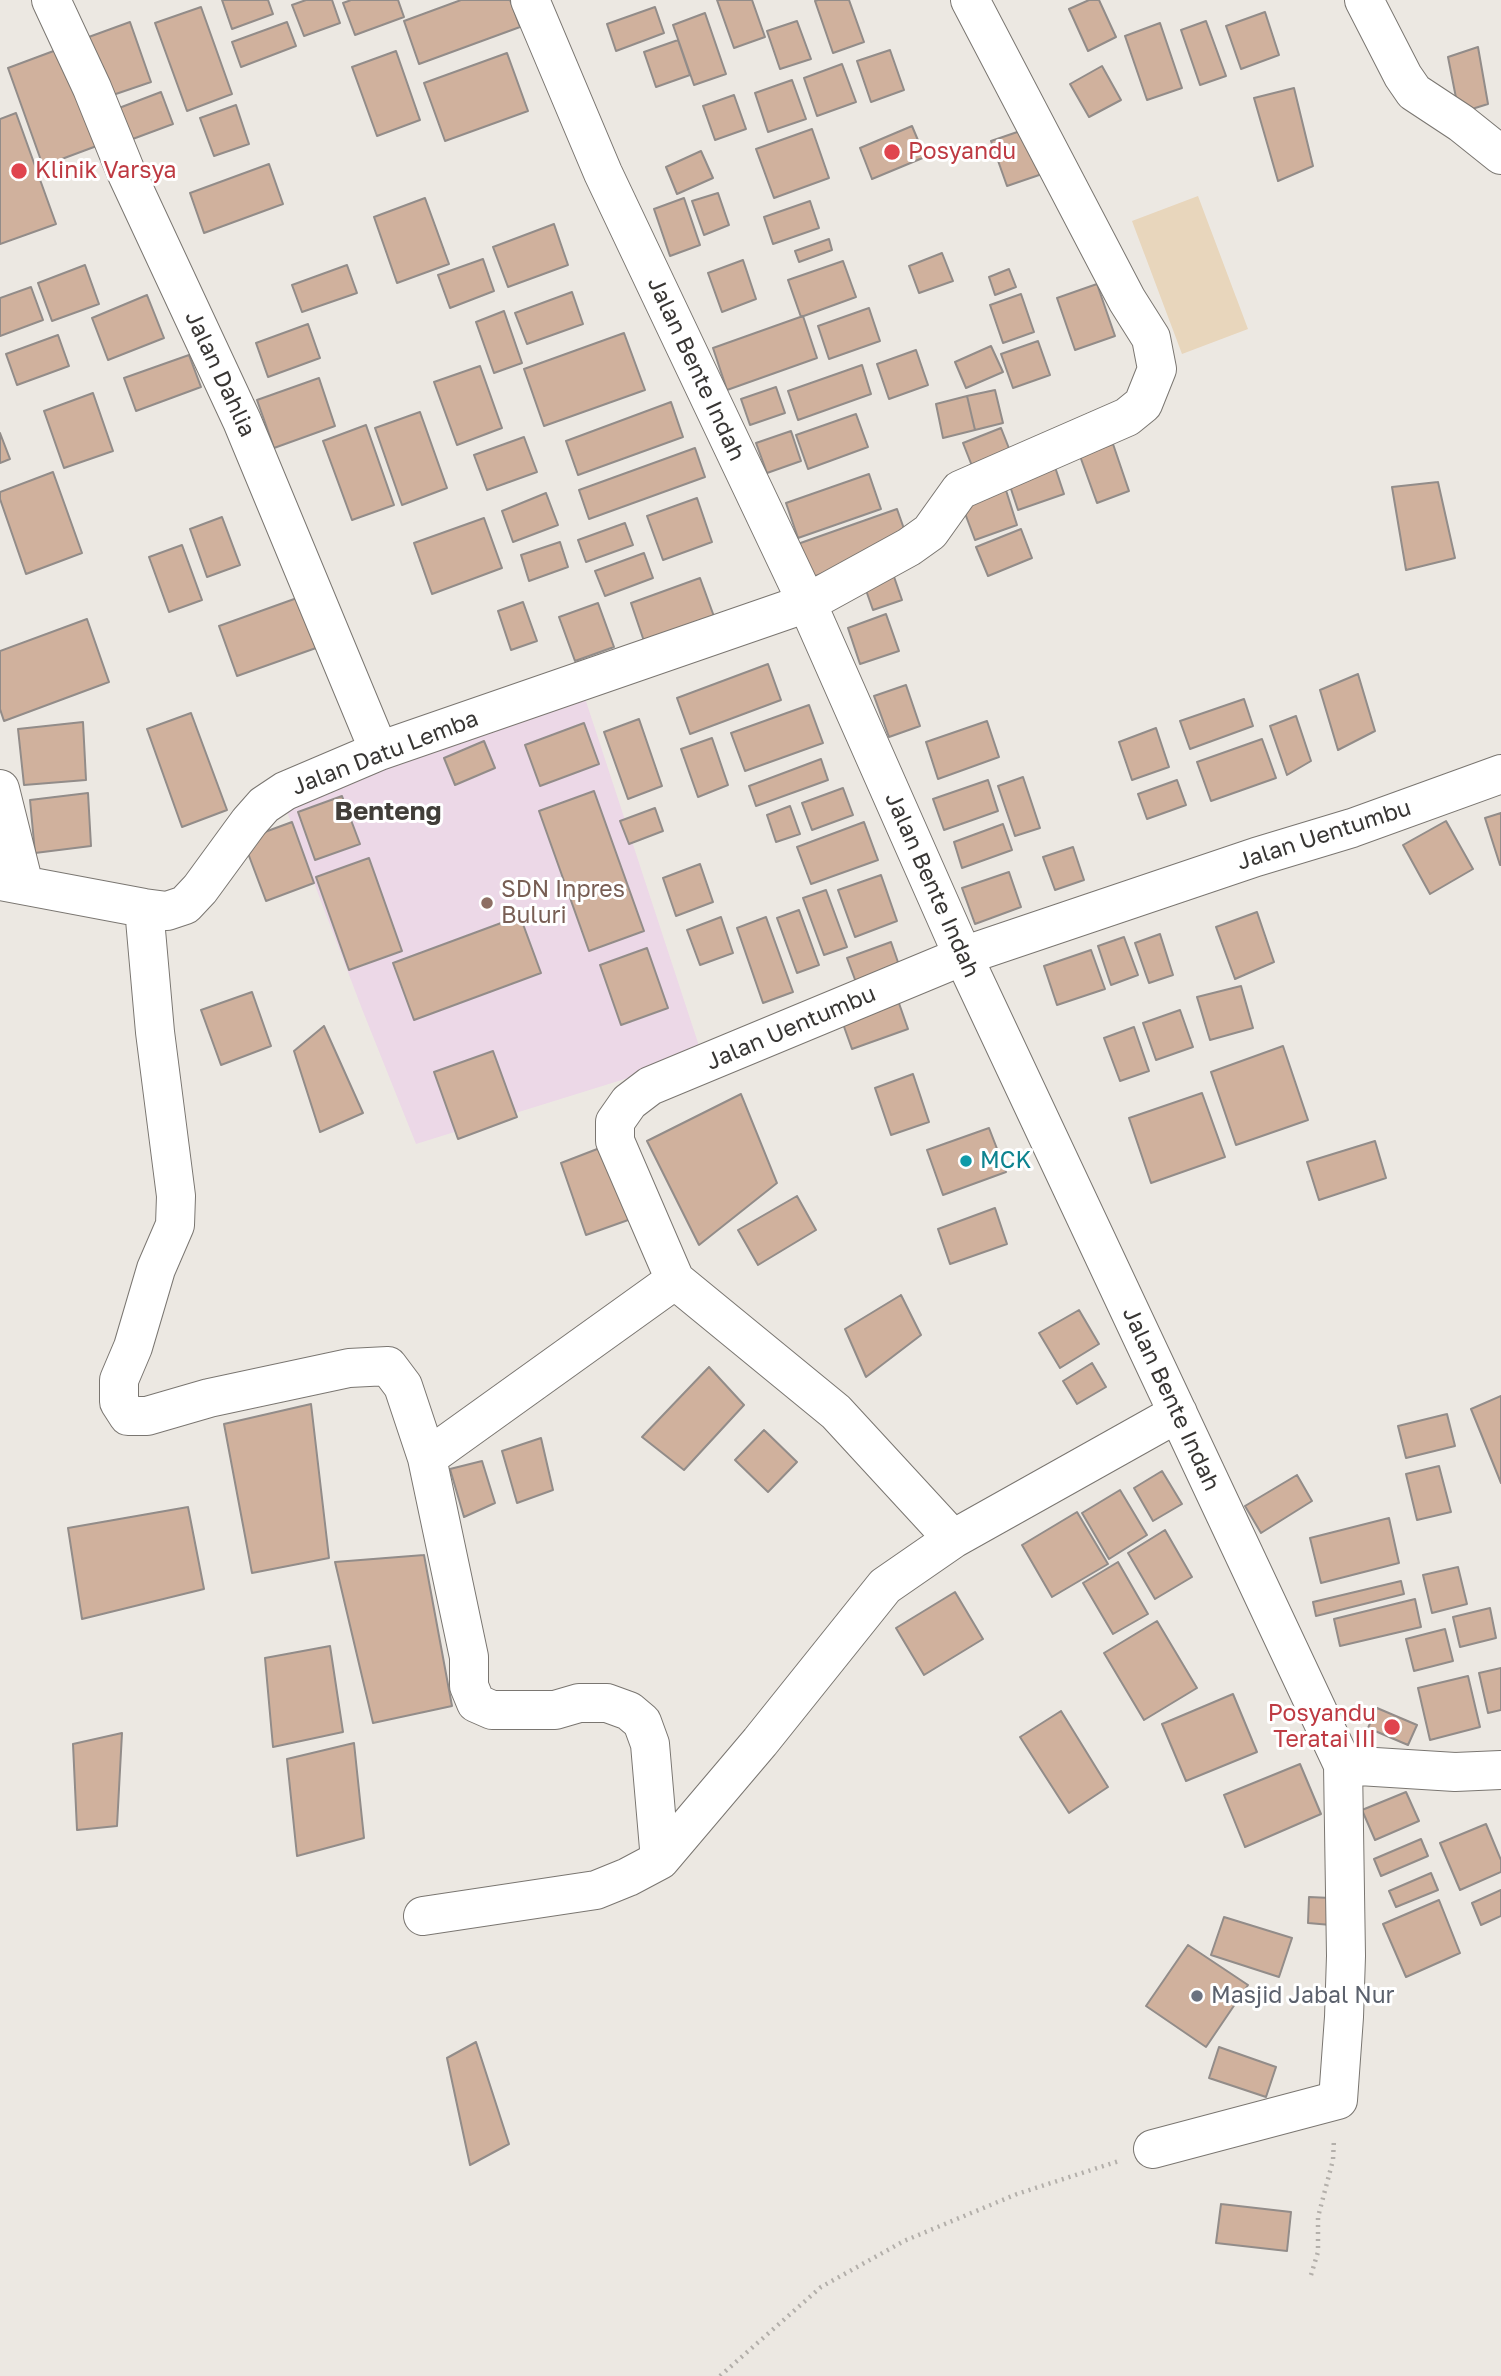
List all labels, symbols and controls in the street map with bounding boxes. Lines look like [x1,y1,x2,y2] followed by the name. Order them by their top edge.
[908,138,1016,166] place label: Posyandu
[882,142,902,162] marker: Posyandu
[35,157,177,185] place label: Klinik Varsya
[9,161,29,181] marker: Klinik Varsya
[641,273,751,465] street label: Jalan Bente Indah
[179,307,261,441] street label: Jalan Dahlia
[288,705,482,801] street label: Jalan Datu Lemba
[879,788,985,982] street label: Jalan Bente Indah
[1233,794,1415,876] street label: Jalan Uentumbu
[335,796,441,828] district label: Benteng
[501,876,625,930] place label: SDN Inpres Buluri
[479,895,495,911] marker: SDN Inpres Buluri
[702,980,880,1076] street label: Jalan Uentumbu
[980,1147,1031,1175] place label: MCK
[958,1153,974,1169] marker: MCK
[1116,1303,1226,1495] street label: Jalan Bente Indah
[1268,1700,1376,1754] place label: Posyandu Teratai III
[1382,1717,1402,1737] marker: Posyandu Teratai III
[1211,1982,1395,2010] place label: Masjid Jabal Nur
[1189,1988,1205,2004] marker: Masjid Jabal Nur

